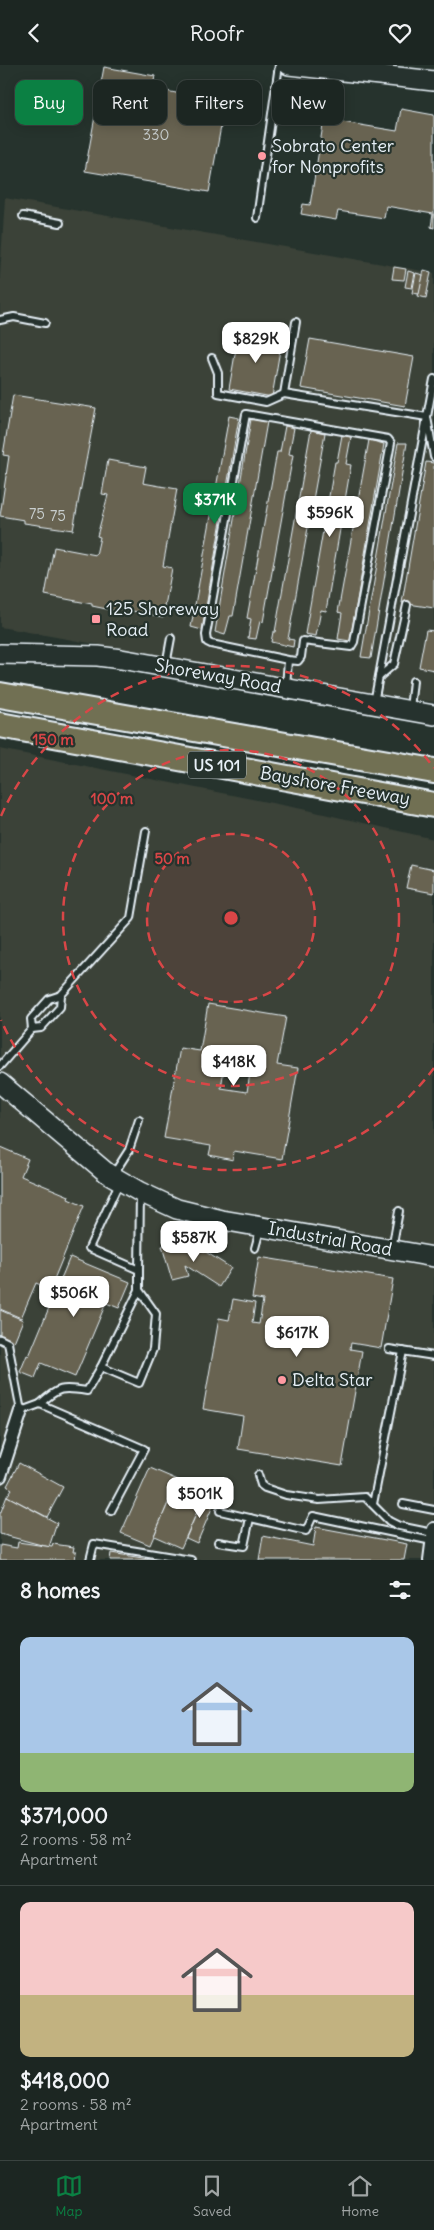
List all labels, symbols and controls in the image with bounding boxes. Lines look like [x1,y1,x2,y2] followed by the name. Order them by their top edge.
[20,19,48,47] icon: back
[190,19,244,47] text: Roofr
[386,19,414,47] icon: heart
[15,80,83,125] chip: Buy
[93,80,167,125] chip: Rent
[177,80,262,125] chip: Filters
[272,80,344,125] chip: New
[143,125,169,144] house number: 330
[272,134,395,178] place label: Sobrato Center for Nonprofits
[256,150,268,162] marker: Sobrato Center for Nonprofits
[221,321,291,364] pin: $829K
[233,328,279,348] text: $829K
[180,483,250,525] pin: $371K
[194,489,236,509] text: $371K
[295,495,365,538] pin: $596K
[307,502,353,522] text: $596K
[29,504,45,523] house number: 75
[50,506,66,525] house number: 75
[106,597,219,641] place label: 125 Shoreway Road
[90,613,102,625] marker: 125 Shoreway Road
[153,653,284,698] street label: Shoreway Road
[32,730,74,749] text: 150 m
[188,751,246,779] road number: US 101
[258,761,412,810] street label: Bayshore Freeway
[91,789,133,808] text: 100 m
[154,849,190,868] text: 50 m
[222,909,240,927] centre of rings
[199,1045,269,1087] pin: $418K
[212,1051,256,1071] text: $418K
[266,1216,394,1261] street label: Industrial Road
[159,1221,229,1263] pin: $587K
[171,1227,217,1247] text: $587K
[39,1275,109,1318] pin: $506K
[50,1282,98,1302] text: $506K
[262,1315,332,1358] pin: $617K
[276,1322,318,1342] text: $617K
[292,1368,373,1391] place label: Delta Star
[276,1374,288,1386] marker: Delta Star
[165,1477,235,1519] pin: $501K
[178,1483,222,1503] text: $501K
[386,1576,414,1604] icon: filters
[20,1577,100,1604] text: 8 homes
[172,1669,262,1759] icon: home
[20,1802,108,1829] text: $371,000
[20,1829,132,1849] text: 2 rooms · 58 m²
[20,1849,98,1869] text: Apartment
[172,1935,262,2025] icon: home
[20,2067,110,2094] text: $418,000
[20,2094,132,2114] text: 2 rooms · 58 m²
[20,2114,98,2134] text: Apartment
[55,2172,83,2220] tab: Map
[193,2172,231,2220] tab: Saved
[341,2172,379,2220] tab: Home

